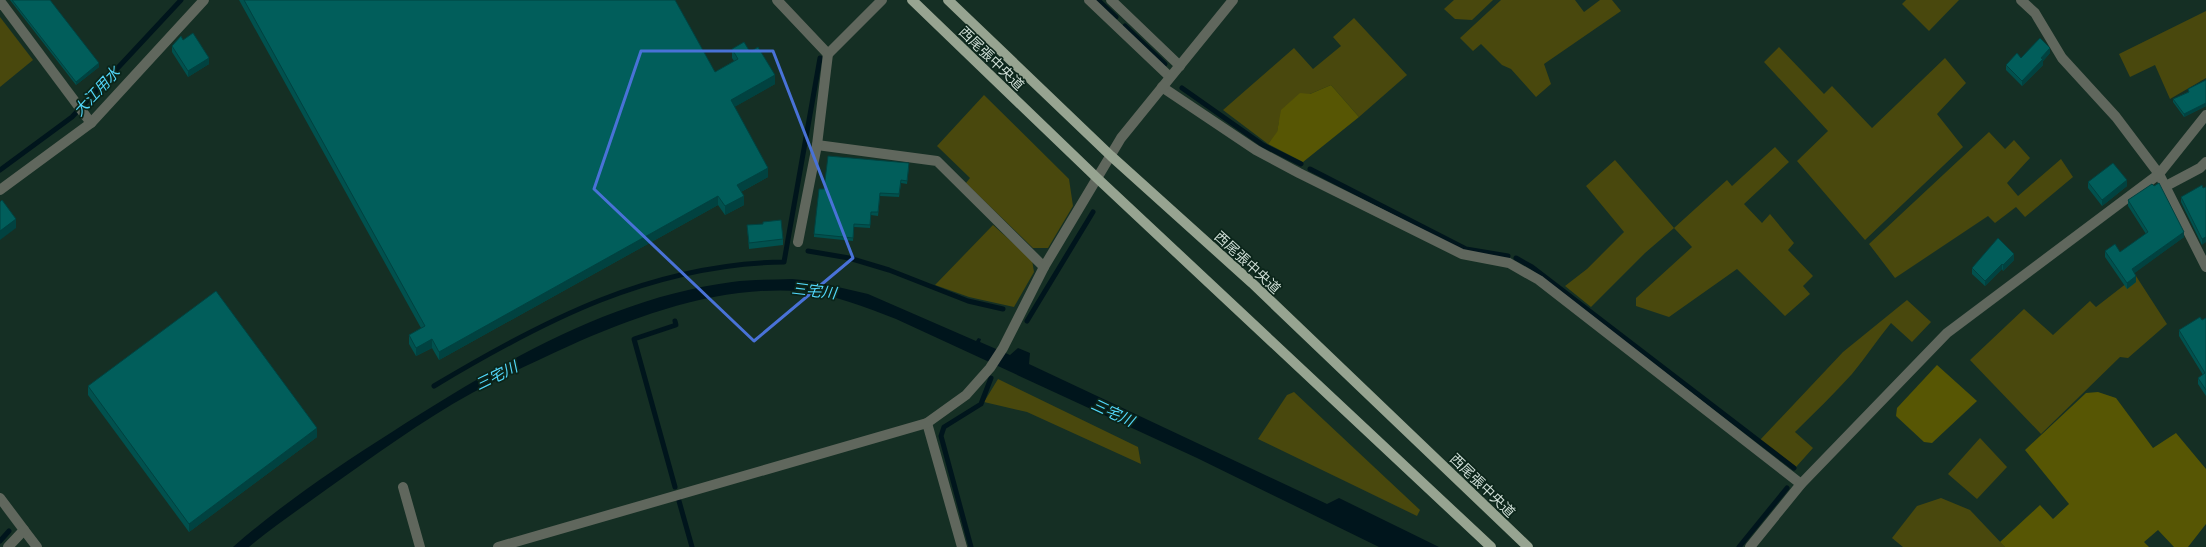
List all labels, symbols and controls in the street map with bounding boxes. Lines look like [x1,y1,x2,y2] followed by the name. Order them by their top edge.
[955,22,1029,94] street label: 西尾張中央道
[68,61,125,120] water label: 大江用水
[1211,226,1285,298] street label: 西尾張中央道
[790,277,840,303] water label: 三宅川
[471,355,522,394] water label: 三宅川
[1088,393,1139,431] water label: 三宅川
[1446,449,1520,521] street label: 西尾張中央道

